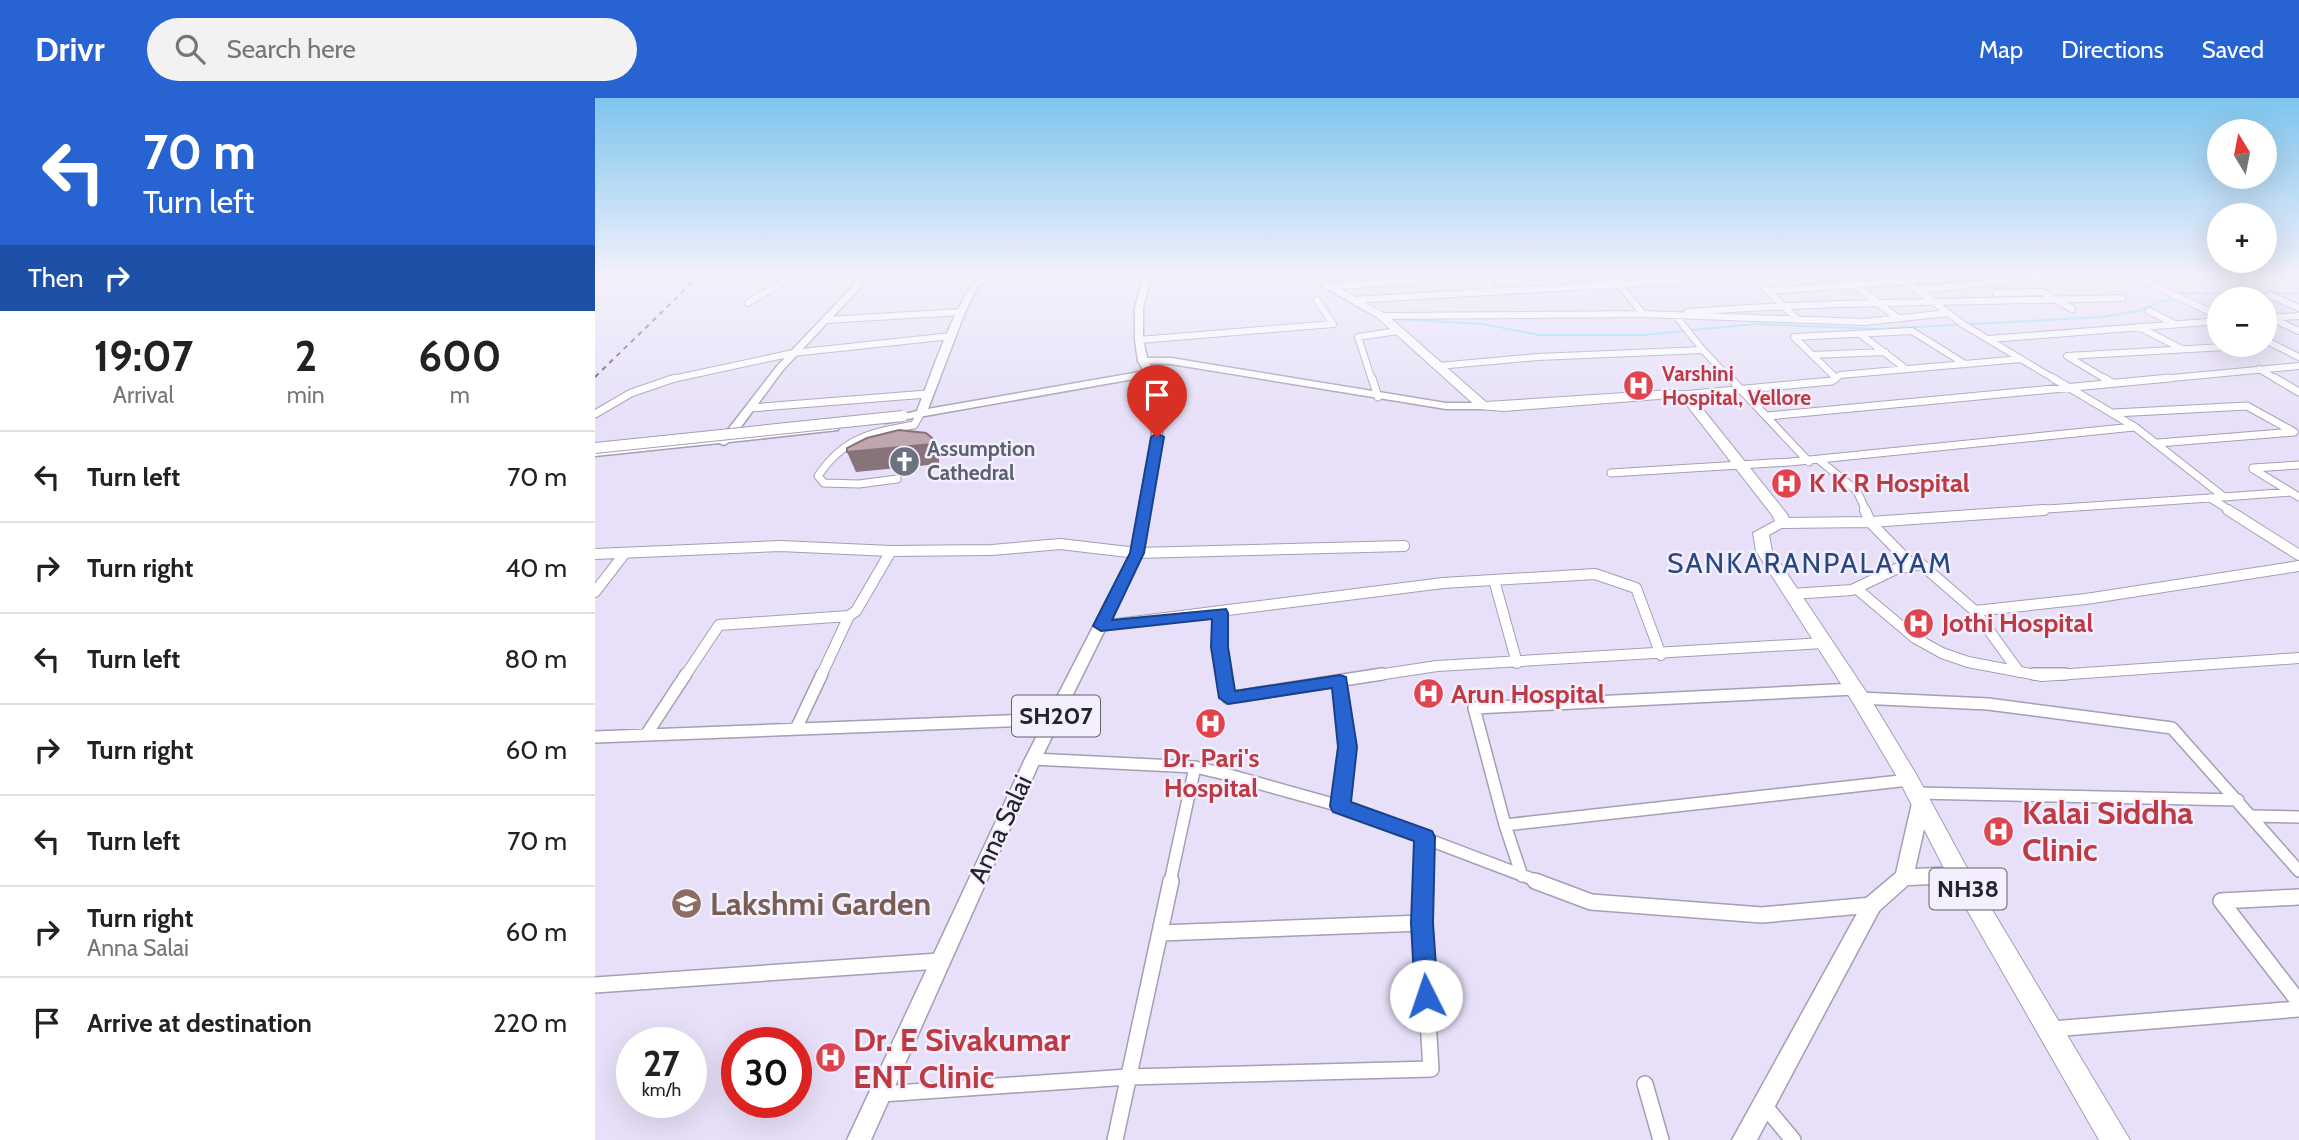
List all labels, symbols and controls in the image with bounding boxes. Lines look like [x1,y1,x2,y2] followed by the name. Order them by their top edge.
[147,18,637,81] search box
[35,29,105,69] text: Drivr
[171,30,209,68] icon: search
[227,33,356,65] text: Search here
[1979,35,2023,64] text: Map
[2061,35,2164,64] text: Directions
[2202,35,2264,64] text: Saved
[2207,119,2277,189] north arrow
[2207,119,2277,357] map controls
[143,122,256,181] text: 70 m
[28,126,119,217] icon: left
[143,182,254,221] text: Turn left
[2207,203,2277,273] button: +
[98,259,136,297] icon: right
[28,262,84,294] text: Then
[2207,287,2277,357] button: −
[94,330,193,382] text: 19:07
[295,330,317,382] text: 2
[418,330,501,382] text: 600
[1662,361,1811,410] place label: Varshini Hospital, Vellore
[1127,365,1187,437] pin
[1622,369,1656,403] hospital icon: Varshini Hospital, Vellore
[1138,376,1176,414] icon: arrive
[113,381,174,409] text: Arrival
[287,381,325,409] text: min
[450,381,470,409] text: m
[927,436,1035,485] place label: Assumption Cathedral
[887,444,921,478] church icon: Assumption Cathedral
[28,458,66,496] icon: left
[87,461,180,493] text: Turn left
[507,461,567,493] text: 70 m
[1769,466,1803,500] hospital icon: K K R Hospital
[1809,467,1970,499] place label: K K R Hospital
[1667,546,1953,580] district label: SANKARANPALAYAM
[28,549,66,587] icon: right
[87,552,193,584] text: Turn right
[505,552,567,584] text: 40 m
[1902,606,1936,640] hospital icon: Jothi Hospital
[1941,607,2093,639] place label: Jothi Hospital
[28,640,66,678] icon: left
[87,643,180,675] text: Turn left
[504,643,567,675] text: 80 m
[1411,677,1445,711] hospital icon: Arun Hospital
[1451,678,1605,710] place label: Arun Hospital
[1012,696,1100,736] road number: SH207
[1194,706,1228,740] hospital icon: Dr. Pari's Hospital
[28,731,66,769] icon: right
[87,734,193,766] text: Turn right
[505,734,567,766] text: 60 m
[1163,742,1259,804] place label: Dr. Pari's Hospital
[961,770,1039,888] street label: Anna Salai
[2022,793,2193,869] place label: Kalai Siddha Clinic
[1982,814,2016,848] hospital icon: Kalai Siddha Clinic
[28,822,66,860] icon: left
[87,825,180,857] text: Turn left
[507,825,567,857] text: 70 m
[1929,868,2007,910] road number: NH38
[710,884,931,923] place label: Lakshmi Garden
[670,887,704,921] school or university icon: Lakshmi Garden
[87,902,193,934] text: Turn right
[28,913,66,951] icon: right
[505,916,567,948] text: 60 m
[87,934,189,962] text: Anna Salai
[1389,959,1463,1033] position arrow
[28,1004,66,1042] icon: arrive
[87,1007,312,1039] text: Arrive at destination
[493,1007,567,1039] text: 220 m
[853,1020,1071,1096] place label: Dr. E Sivakumar ENT Clinic
[721,1027,812,1118] speed limit sign: 30
[813,1041,847,1075] hospital icon: Dr. E Sivakumar ENT Clinic
[643,1042,680,1085] text: 27
[642,1079,681,1101] text: km/h

